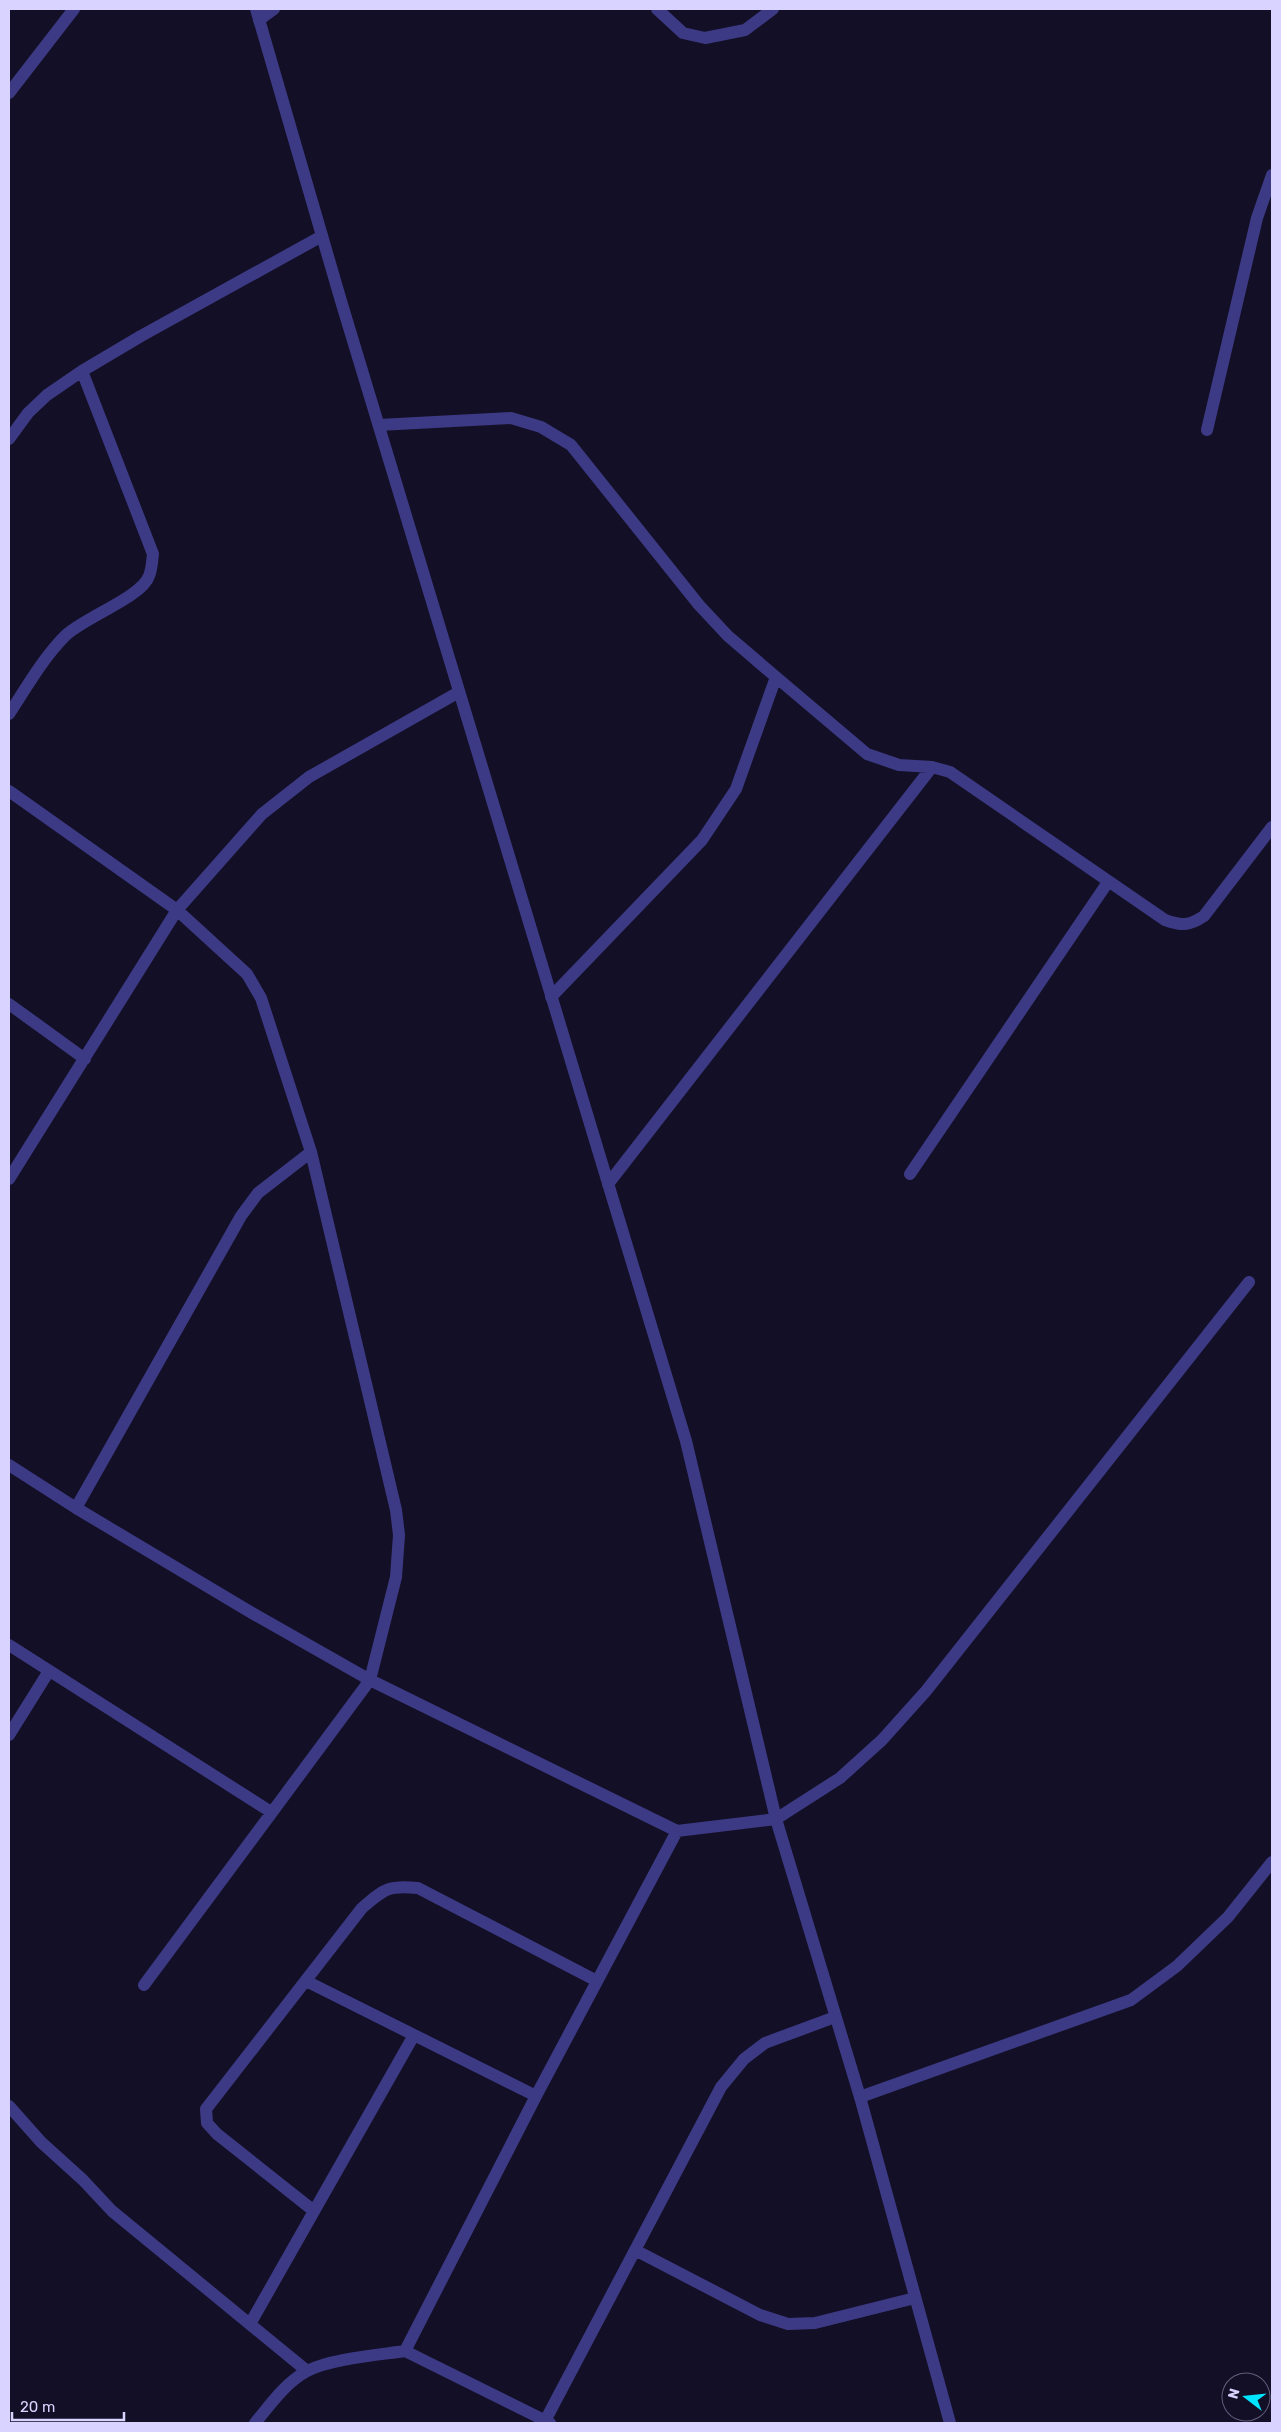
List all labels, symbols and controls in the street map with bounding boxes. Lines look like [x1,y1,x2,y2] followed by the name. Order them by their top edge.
[1221,2372,1271,2422] north arrow
[1224,2386,1244,2401] text: N
[12,2390,125,2422] scale bar
[20,2398,55,2416] text: 20 m

